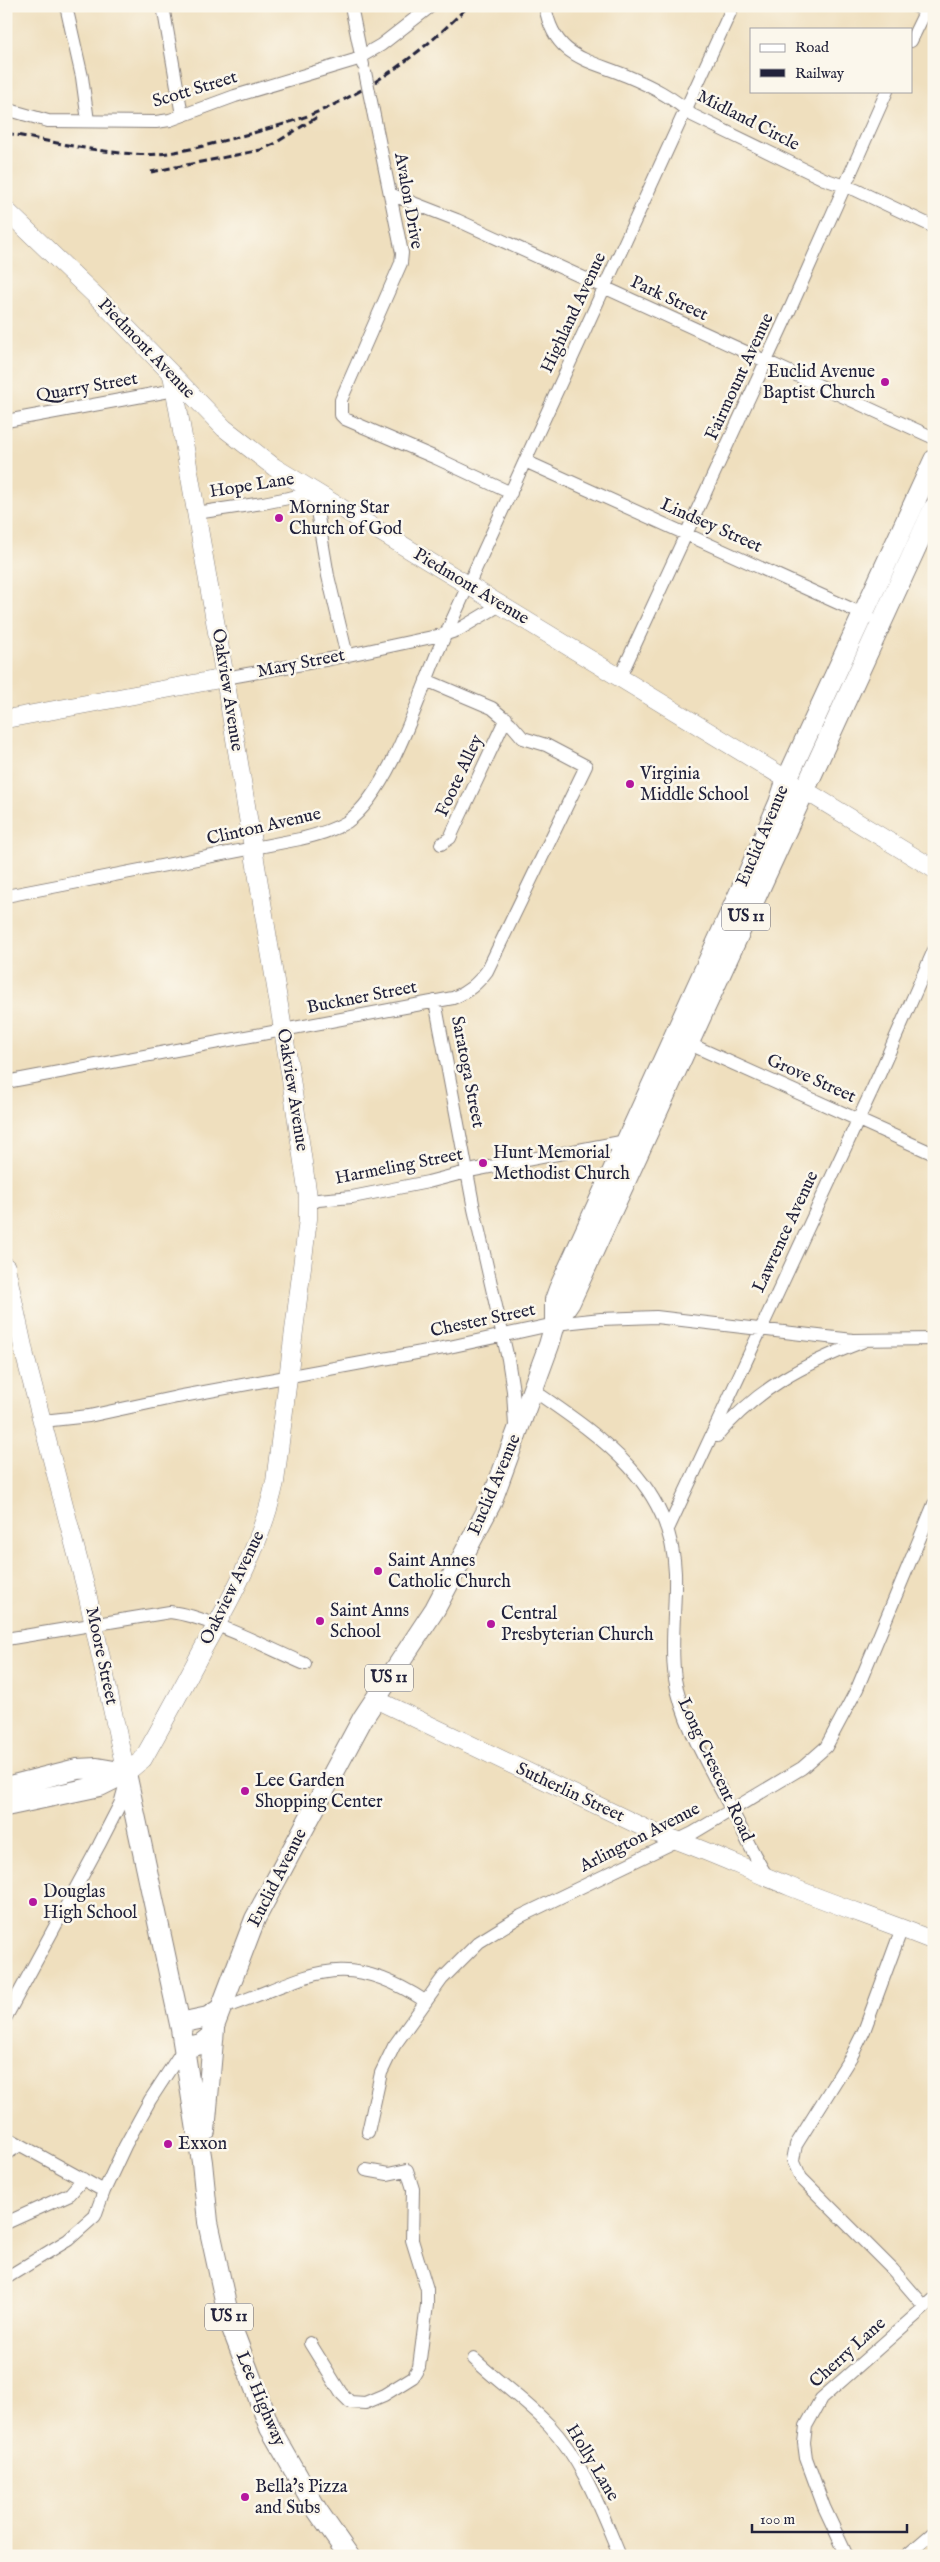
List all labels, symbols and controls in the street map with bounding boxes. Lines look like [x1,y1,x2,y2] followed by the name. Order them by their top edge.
[750,28,912,92] legend
[795,38,830,57] text: Road
[795,64,845,83] text: Railway
[150,66,240,114] street label: Scott Street
[693,85,803,157] street label: Midland Circle
[388,150,428,251] street label: Avalon Drive
[536,249,612,377] street label: Highland Avenue
[627,271,711,327] street label: Park Street
[92,294,200,404] street label: Piedmont Avenue
[700,310,780,444] street label: Fairmount Avenue
[763,361,875,405] place label: Euclid Avenue Baptist Church
[34,368,140,408] street label: Quarry Street
[879,376,891,388] marker: Euclid Avenue Baptist Church
[208,468,296,504] street label: Hope Lane
[657,493,765,559] street label: Lindsey Street
[289,497,403,541] place label: Morning Star Church of God
[273,512,285,524] marker: Morning Star Church of God
[409,543,533,631] street label: Piedmont Avenue
[206,627,248,753] street label: Oakview Avenue
[255,644,347,684] street label: Mary Street
[431,731,489,821] street label: Foote Alley
[639,763,749,807] place label: Virginia Middle School
[624,778,636,790] marker: Virginia Middle School
[731,782,795,890] street label: Euclid Avenue
[205,803,323,851] street label: Clinton Avenue
[722,904,770,930] road number: US 11
[305,976,419,1020] street label: Buckner Street
[445,1014,489,1130] street label: Saratoga Street
[271,1027,313,1153] street label: Oakview Avenue
[763,1049,859,1109] street label: Grove Street
[493,1142,630,1186] place label: Hunt Memorial Methodist Church
[333,1143,465,1191] street label: Harmeling Street
[477,1157,489,1169] marker: Hunt Memorial Methodist Church
[748,1168,824,1296] street label: Lawrence Avenue
[428,1299,538,1343] street label: Chester Street
[463,1431,527,1539] street label: Euclid Avenue
[195,1527,271,1649] street label: Oakview Avenue
[388,1550,511,1594] place label: Saint Annes Catholic Church
[372,1565,384,1577] marker: Saint Annes Catholic Church
[330,1600,409,1644] place label: Saint Anns School
[501,1603,654,1647] place label: Central Presbyterian Church
[79,1605,123,1707] street label: Moore Street
[314,1615,326,1627] marker: Saint Anns School
[485,1618,497,1630] marker: Central Presbyterian Church
[365,1665,413,1692] road number: US 11
[672,1694,759,1846] street label: Long Crescent Road
[512,1758,628,1828] street label: Sutherlin Street
[255,1770,383,1814] place label: Lee Garden Shopping Center
[239,1785,251,1797] marker: Lee Garden Shopping Center
[575,1798,704,1879] street label: Arlington Avenue
[243,1825,313,1931] street label: Euclid Avenue
[43,1881,137,1925] place label: Douglas High School
[27,1896,39,1908] marker: Douglas High School
[178,2133,227,2156] place label: Exxon
[162,2138,174,2150] marker: Exxon
[205,2304,253,2330] road number: US 11
[805,2313,891,2393] street label: Cherry Lane
[230,2348,290,2450] street label: Lee Highway
[560,2420,624,2506] street label: Holly Lane
[255,2476,348,2520] place label: Bella's Pizza and Subs
[239,2491,251,2503] marker: Bella's Pizza and Subs
[752,2502,908,2534] scale bar
[760,2510,796,2529] text: 100 m

